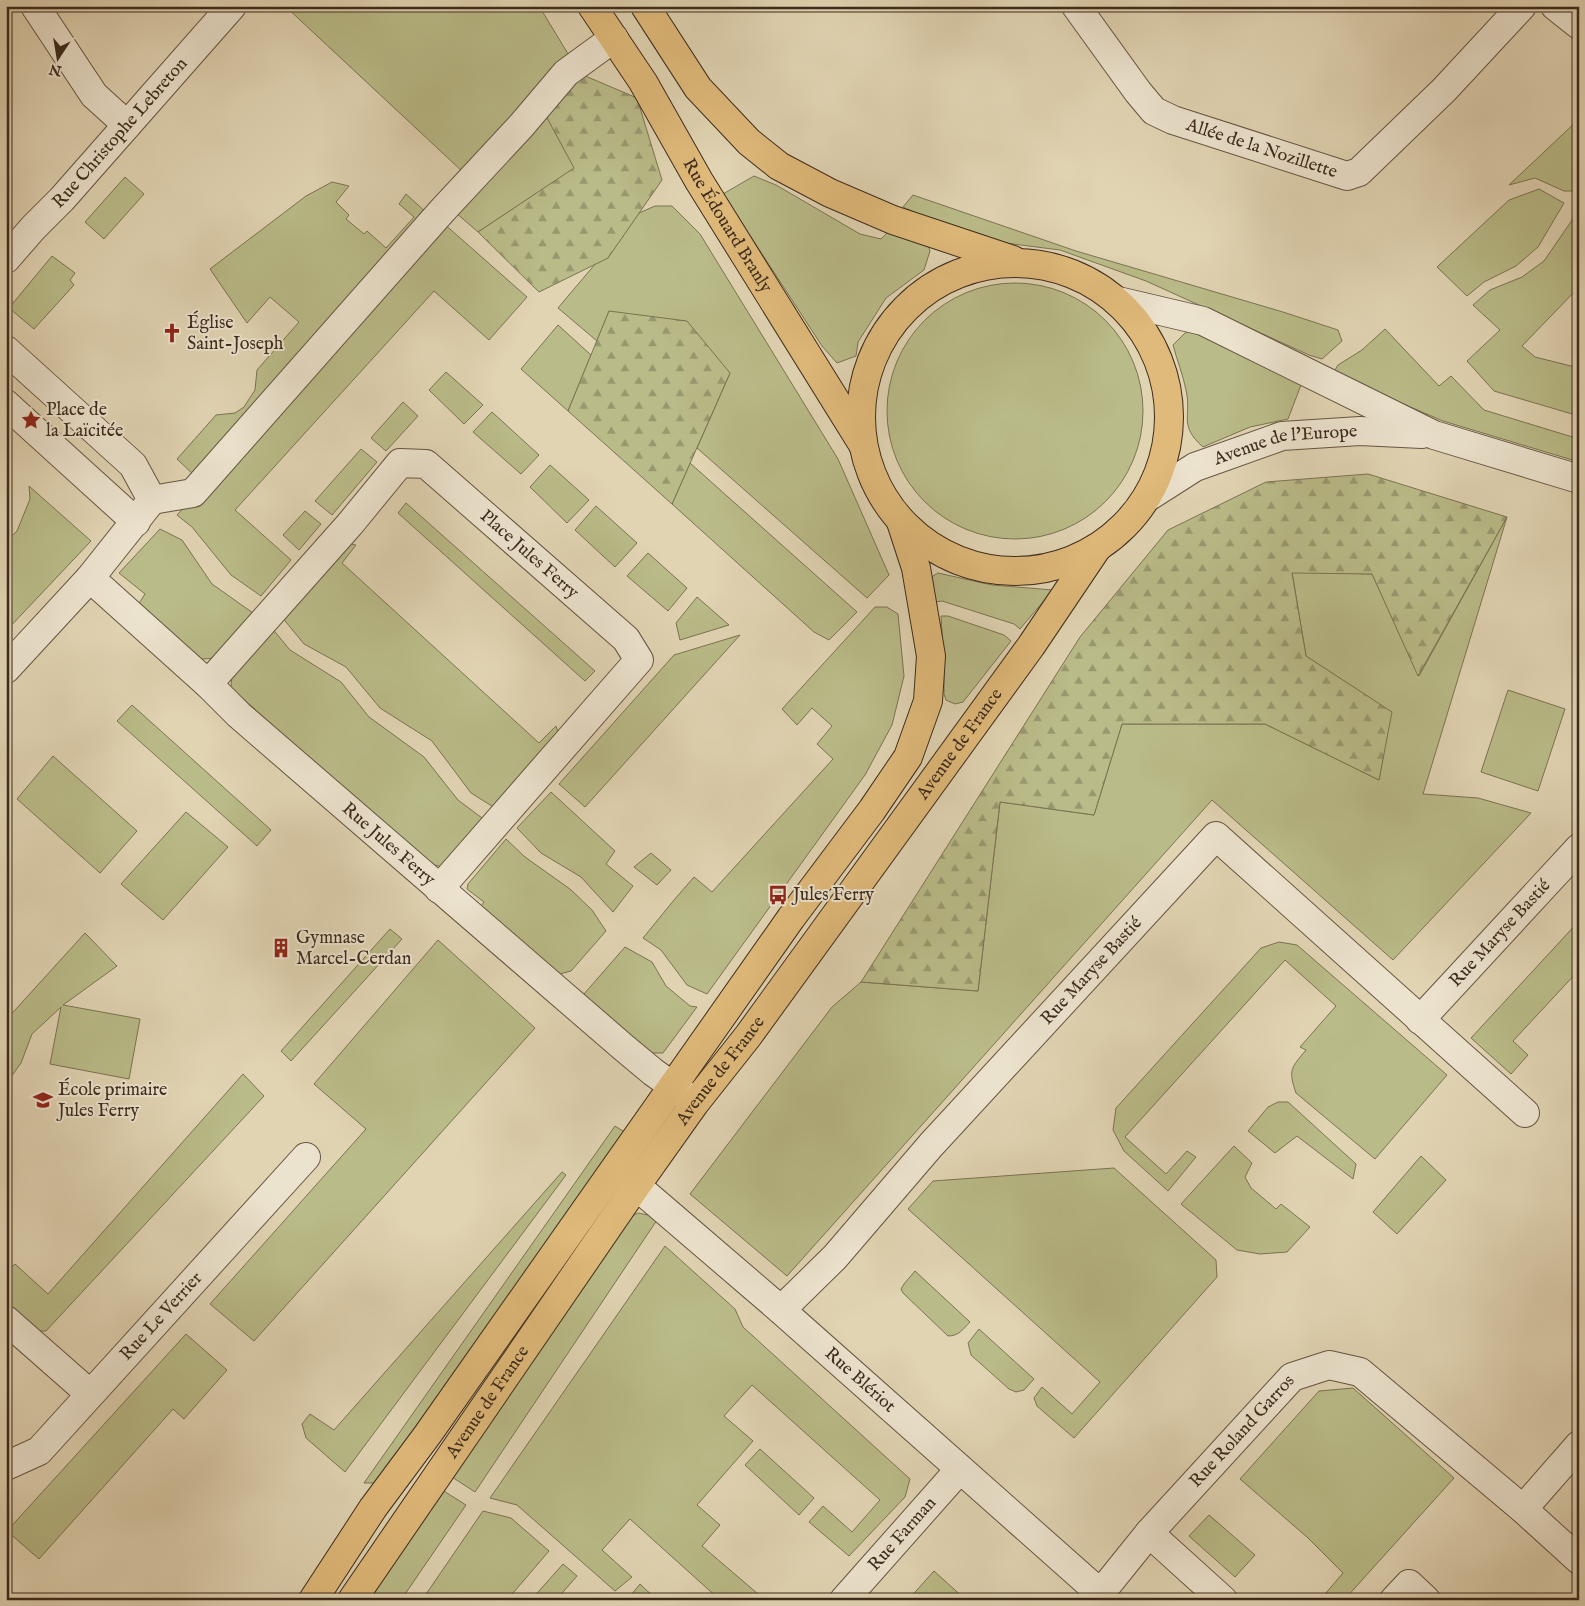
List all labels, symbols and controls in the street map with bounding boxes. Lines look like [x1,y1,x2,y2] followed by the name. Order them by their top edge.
[32,32,82,82] north arrow
[48,52,193,213] street label: Rue Christophe Lebreton
[48,60,64,80] text: N
[1182,113,1340,184] street label: Allée de la Nozillette
[677,154,777,297] street label: Rue Édouard Branly
[187,310,284,356] place label: Église Saint-Joseph
[161,322,183,344] church icon: Église Saint-Joseph
[46,399,123,443] place label: Place de la Laïcitée
[20,409,42,431] place icon: Place de la Laïcitée
[1210,420,1358,471] street label: Avenue de l'Europe
[475,505,584,604] street label: Place Jules Ferry
[911,684,1008,805] street label: Avenue de France
[337,797,440,891] street label: Rue Jules Ferry
[1444,874,1556,992] street label: Rue Maryse Bastié
[767,884,789,906] bus stop icon: Jules Ferry
[791,884,874,907] place label: Jules Ferry
[1036,912,1147,1030] street label: Rue Maryse Bastié
[296,927,412,971] place label: Gymnase Marcel-Cerdan
[270,937,292,959] building icon: Gymnase Marcel-Cerdan
[671,1012,770,1131] street label: Avenue de France
[56,1077,167,1123] place label: École primaire Jules Ferry
[32,1089,54,1111] school or university icon: École primaire Jules Ferry
[115,1267,208,1366] street label: Rue Le Verrier
[440,1341,535,1464] street label: Avenue de France
[820,1342,900,1418] street label: Rue Blériot
[1185,1370,1300,1493] street label: Rue Roland Garros
[863,1492,942,1576] street label: Rue Farman

